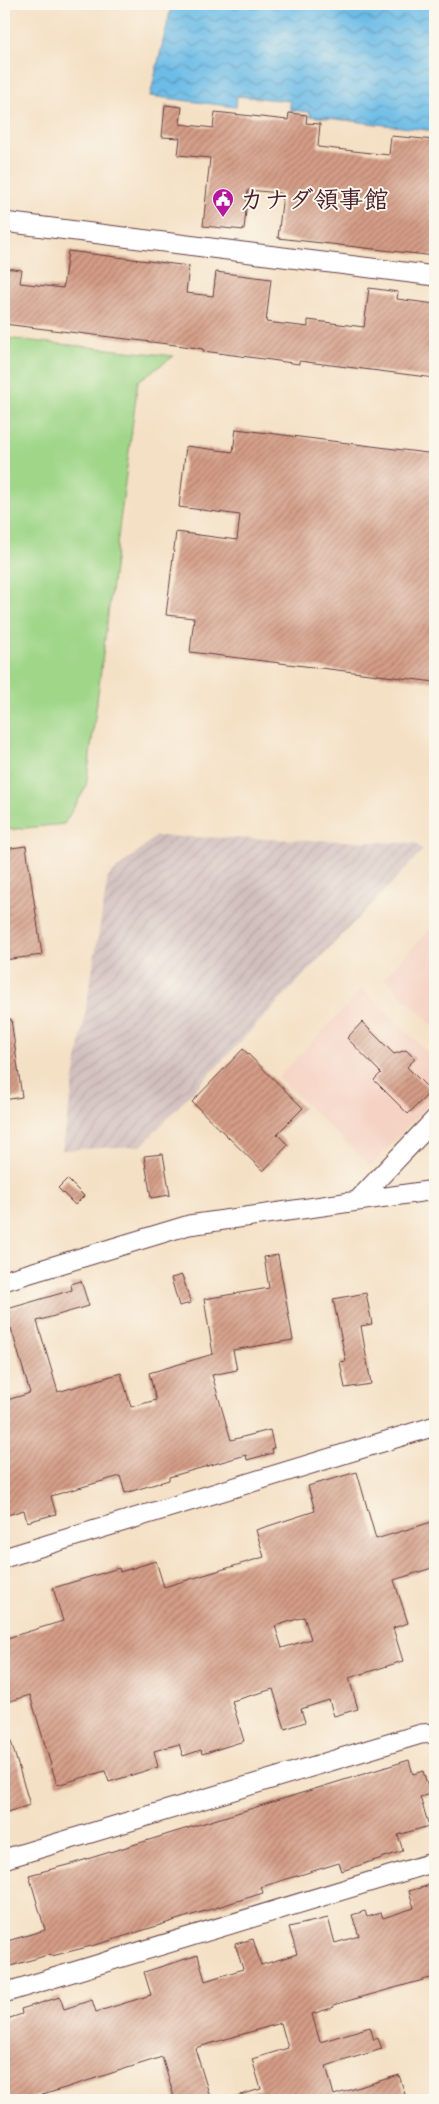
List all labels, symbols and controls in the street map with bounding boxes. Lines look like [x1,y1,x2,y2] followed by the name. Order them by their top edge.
[239,184,389,216] place label: カナダ領事館
[211,187,235,218] public building icon: カナダ領事館

